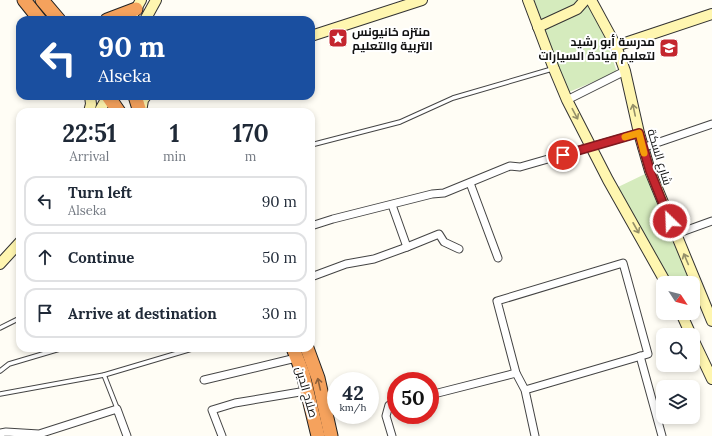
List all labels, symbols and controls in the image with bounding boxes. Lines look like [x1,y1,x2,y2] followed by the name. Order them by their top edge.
[352,24,433,54] place label: منتزه خانيونس التربية والتعليم
[327,27,349,49] place icon: منتزه خانيونس التربية والتعليم
[98,29,165,65] text: 90 m
[32,32,84,84] icon: left
[539,34,655,64] place label: مدرسة أبو رشيد لتعليم قيادة السيارات
[658,37,680,59] school or university icon: مدرسة أبو رشيد لتعليم قيادة السيارات
[98,64,151,87] text: Alseka
[629,104,637,117] one-way arrow
[571,108,579,120] one-way arrow
[62,118,117,149] text: 22:51
[170,118,179,149] text: 1
[232,118,269,149] text: 170
[643,127,676,187] street label: شارع السكة
[546,138,580,172] pin
[552,144,574,166] icon: arrive
[70,148,109,165] text: Arrival
[163,148,186,165] text: min
[245,148,256,165] text: m
[68,183,132,202] text: Turn left
[34,190,56,212] icon: left
[262,192,297,211] text: 90 m
[649,200,691,242] position arrow
[68,202,106,219] text: Alseka
[632,222,640,234] one-way arrow
[34,246,56,268] icon: ahead
[68,248,134,267] text: Continue
[262,248,297,267] text: 50 m
[682,253,690,265] one-way arrow
[656,276,700,320] north arrow
[656,276,700,424] map controls
[34,302,56,324] icon: arrive
[68,304,217,323] text: Arrive at destination
[262,304,297,323] text: 30 m
[656,328,700,372] button: search
[292,365,321,420] street label: صلاح الدين
[387,372,439,424] speed limit sign: 50
[315,378,323,391] one-way arrow
[342,380,364,405] text: 42
[656,380,700,424] button: layers
[339,401,367,414] text: km/h

